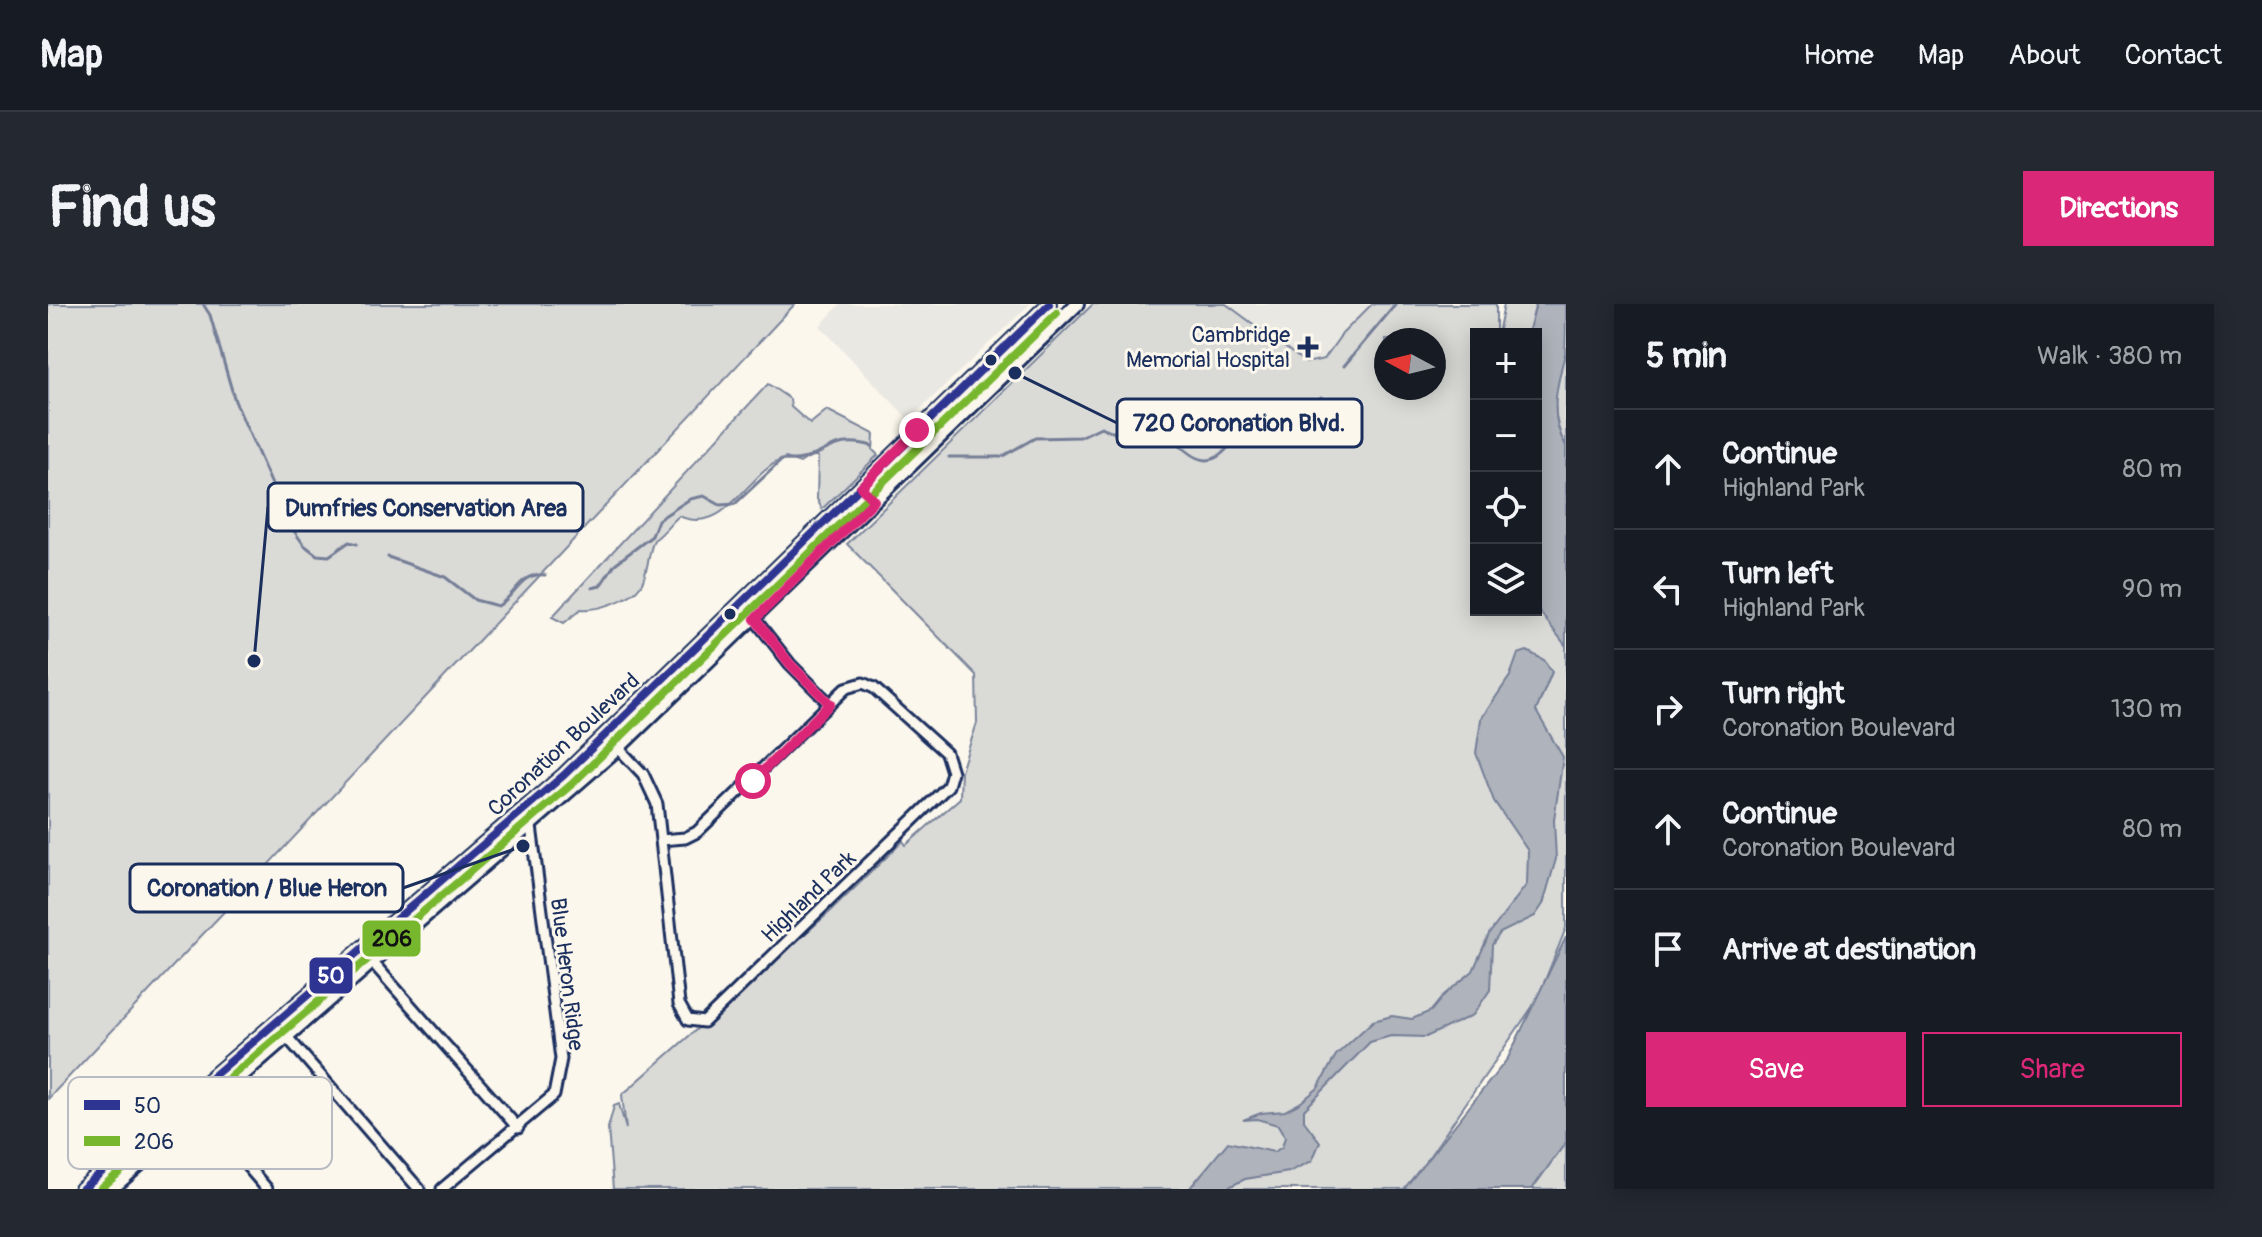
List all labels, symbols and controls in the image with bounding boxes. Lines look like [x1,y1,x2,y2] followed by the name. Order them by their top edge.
[40,31,103,79] text: Map
[1803,38,1874,73] text: Home
[1918,38,1964,73] text: Map
[2008,38,2081,73] text: About
[2125,38,2222,73] text: Contact
[2023,171,2214,246] button: Directions
[48,174,216,243] text: Find us
[1126,321,1290,374] place label: Cambridge Memorial Hospital
[1374,328,1446,400] north arrow
[1470,328,1542,616] map controls
[1470,328,1542,400] button: +
[1646,335,1727,378] text: 5 min
[1297,336,1319,358] marker: Cambridge Memorial Hospital
[2037,340,2182,372] text: Walk · 380 m
[983,352,999,368] unlabelled marker
[1117,399,1362,447] callout: 720 Coronation Blvd.
[1470,400,1542,472] button: −
[1133,409,1345,438] text: 720 Coronation Blvd.
[899,412,935,448] route end
[1722,435,1837,472] text: Continue
[1646,447,1690,491] icon: ahead
[2122,453,2182,485] text: 80 m
[1470,472,1542,544] button: locate
[1722,472,1865,504] text: Highland Park
[268,483,583,531] callout: Dumfries Conservation Area
[285,494,567,523] text: Dumfries Conservation Area
[1470,544,1542,616] button: layers
[1722,555,1833,592] text: Turn left
[1646,567,1690,611] icon: left
[2122,573,2182,605] text: 90 m
[1722,592,1865,624] text: Highland Park
[722,606,738,622] unlabelled marker
[482,667,646,822] street label: Coronation Boulevard
[1722,675,1845,712] text: Turn right
[1646,687,1690,731] icon: right
[2111,693,2182,725] text: 130 m
[1722,712,1956,744] text: Coronation Boulevard
[735,763,771,799] route start
[1722,795,1837,832] text: Continue
[1646,807,1690,851] icon: ahead
[2122,813,2182,845] text: 80 m
[1722,832,1956,864] text: Coronation Boulevard
[756,845,862,949] street label: Highland Park
[130,864,403,912] callout: Coronation / Blue Heron
[147,874,387,903] text: Coronation / Blue Heron
[544,896,590,1052] street label: Blue Heron Ridge
[361,919,422,958] line badge: 206
[372,925,412,953] text: 206
[1646,927,1690,971] icon: arrive
[1722,931,1976,968] text: Arrive at destination
[308,956,354,995] line badge: 50
[318,962,344,990] text: 50
[1646,1032,1906,1107] button: Save
[1922,1032,2182,1107] button: Share
[68,1077,332,1169] legend
[134,1092,161,1120] text: 50
[134,1128,174,1156] text: 206

